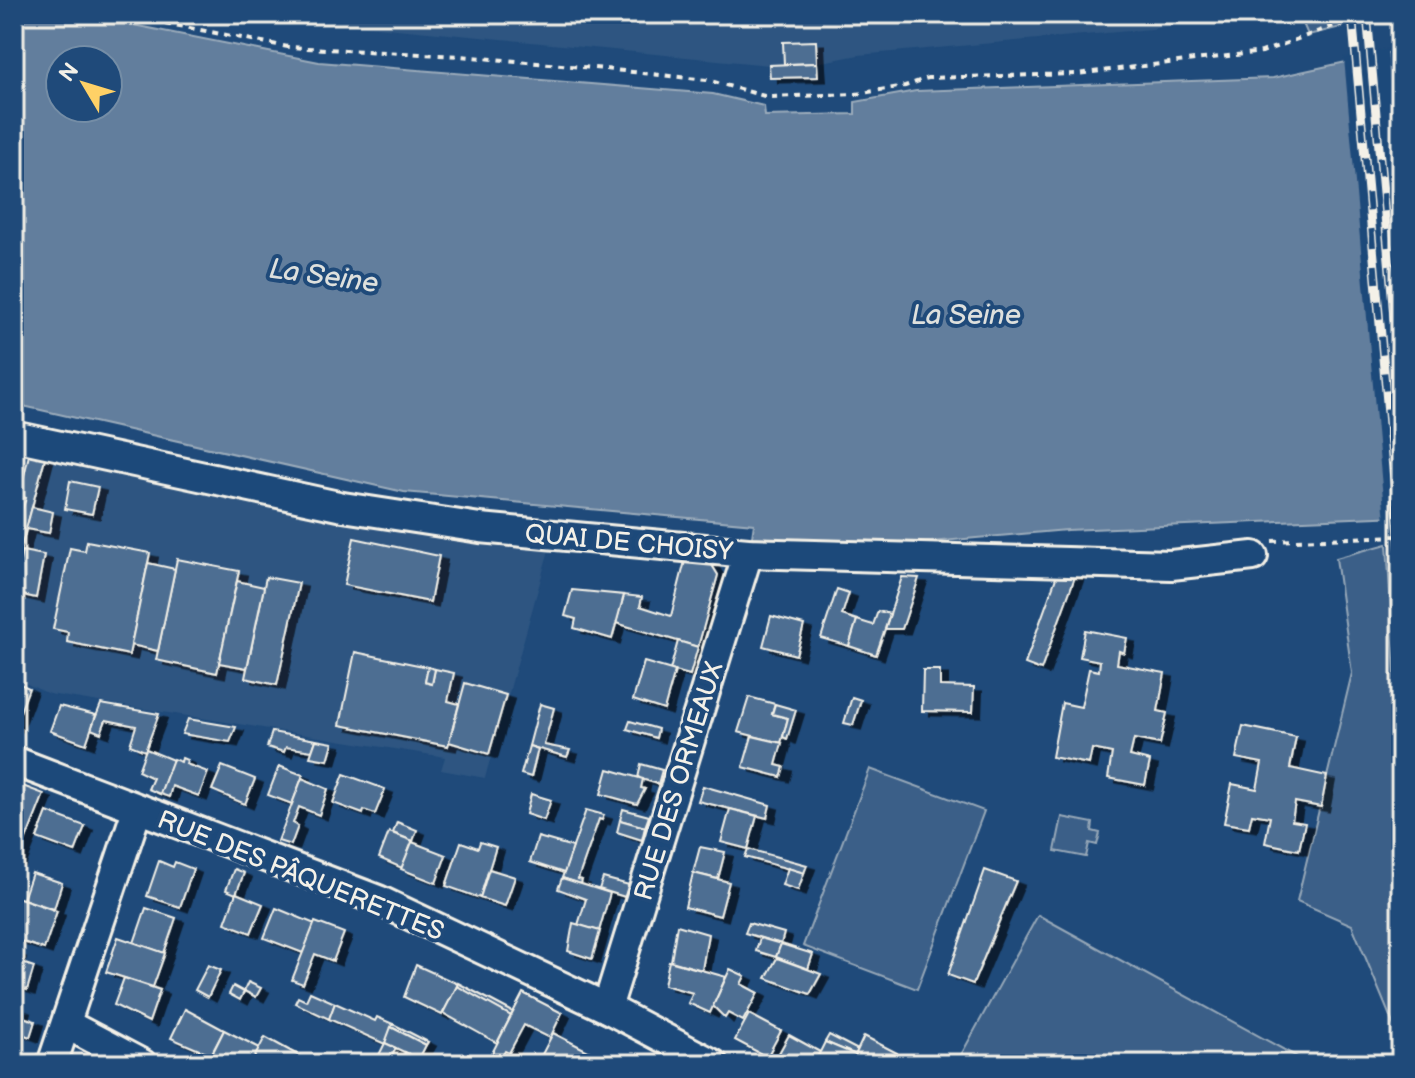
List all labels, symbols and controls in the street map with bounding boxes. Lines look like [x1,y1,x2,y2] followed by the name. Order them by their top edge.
[44,44,124,124] north arrow
[54,58,85,87] text: N
[267,252,381,300] water label: La Seine
[911,299,1021,332] water label: La Seine
[524,519,735,568] street label: QUAI DE CHOISY
[628,658,731,904] street label: RUE DES ORMEAUX
[153,804,449,948] street label: RUE DES PÂQUERETTES

